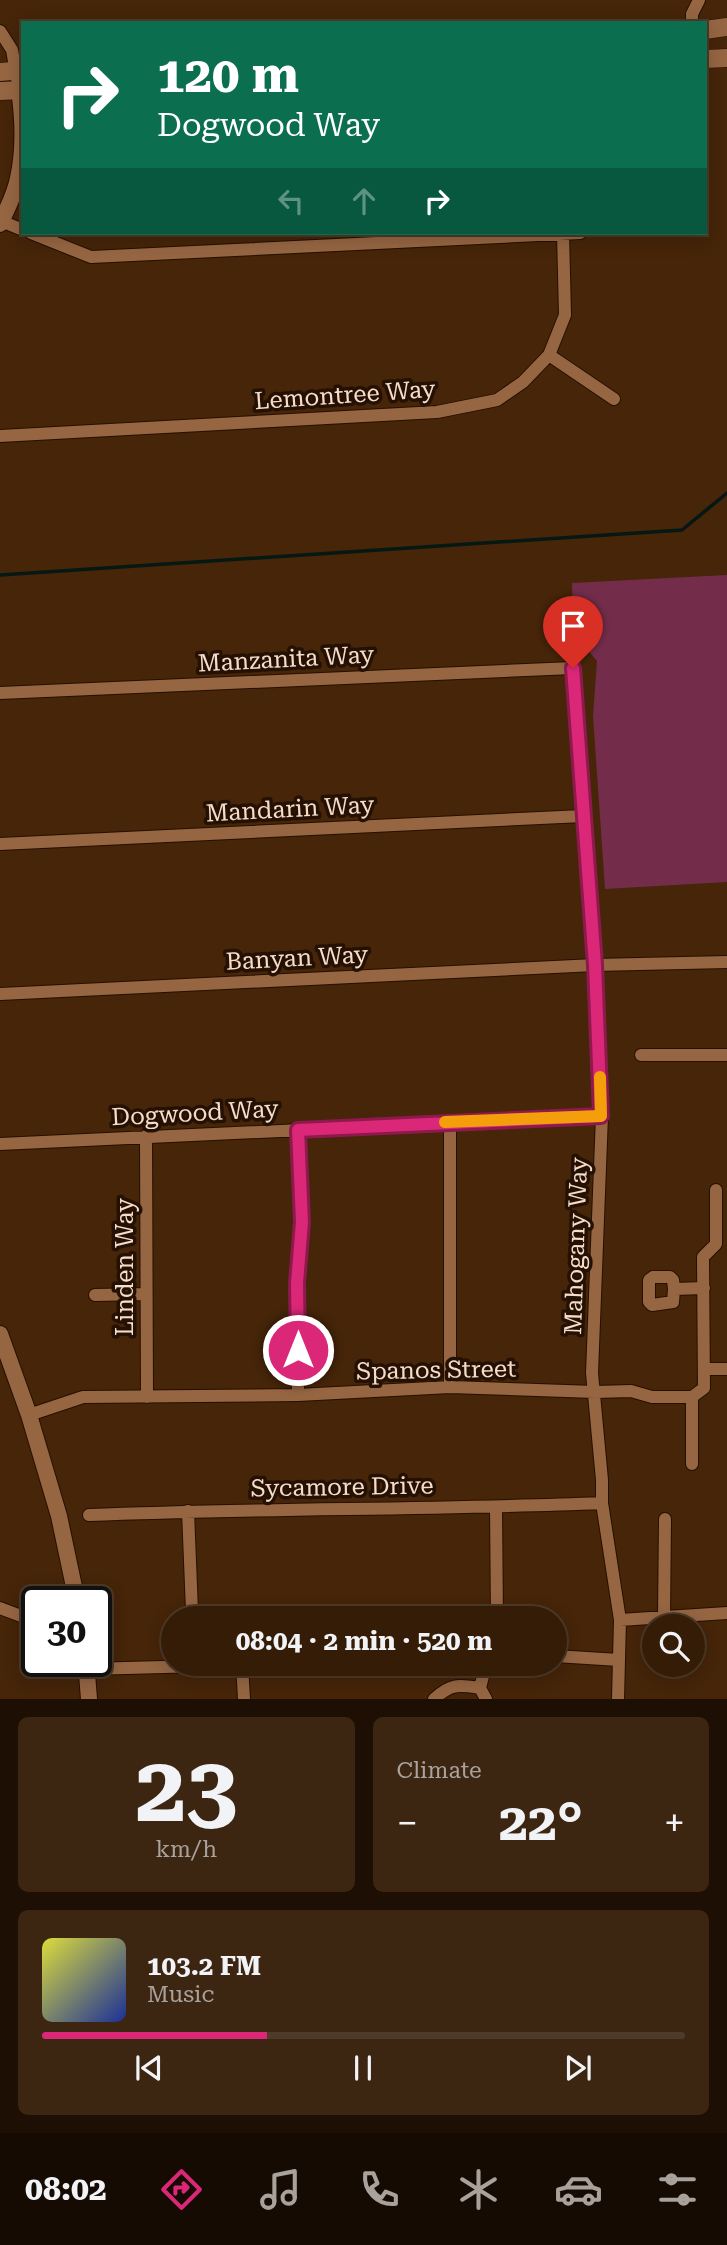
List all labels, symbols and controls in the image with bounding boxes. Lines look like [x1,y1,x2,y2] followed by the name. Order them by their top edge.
[157,47,299,104] text: 120 m
[42,49,133,140] icon: right
[157,106,380,144] text: Dogwood Way
[272,182,310,220] icon: left
[345,182,383,220] icon: ahead
[418,182,456,220] icon: right
[254,375,437,415] street label: Lemontree Way
[543,596,603,668] pin
[554,607,592,645] icon: arrive
[197,640,376,678] street label: Manzanita Way
[205,791,376,827] street label: Mandarin Way
[225,940,370,976] street label: Banyan Way
[111,1095,280,1131] street label: Dogwood Way
[559,1156,593,1335] street label: Mahogany Way
[111,1197,139,1336] street label: Linden Way
[261,1313,335,1387] position arrow
[356,1355,516,1385] street label: Spanos Street
[250,1471,434,1503] street label: Sycamore Drive
[21,1586,112,1677] speed limit sign: 30
[642,1614,705,1677] map controls
[642,1614,705,1677] button: search
[236,1626,492,1656] text: 08:04 · 2 min · 520 m
[135,1737,237,1843] text: 23
[397,1757,482,1784] text: Climate
[499,1792,583,1853] text: 22°
[397,1801,418,1845] text: −
[664,1801,685,1845] text: +
[155,1836,217,1863] text: km/h
[147,1951,261,1981] text: 103.2 FM
[147,1981,214,2008] text: Music
[130,2049,168,2087] icon: previous
[344,2049,382,2087] icon: pause
[559,2049,597,2087] icon: next
[157,2165,206,2214] icon: directions
[256,2165,305,2214] icon: music
[355,2165,404,2214] icon: phone
[454,2165,503,2214] icon: climate
[554,2165,603,2214] icon: car
[653,2165,702,2214] icon: filters
[25,2170,107,2208] text: 08:02

